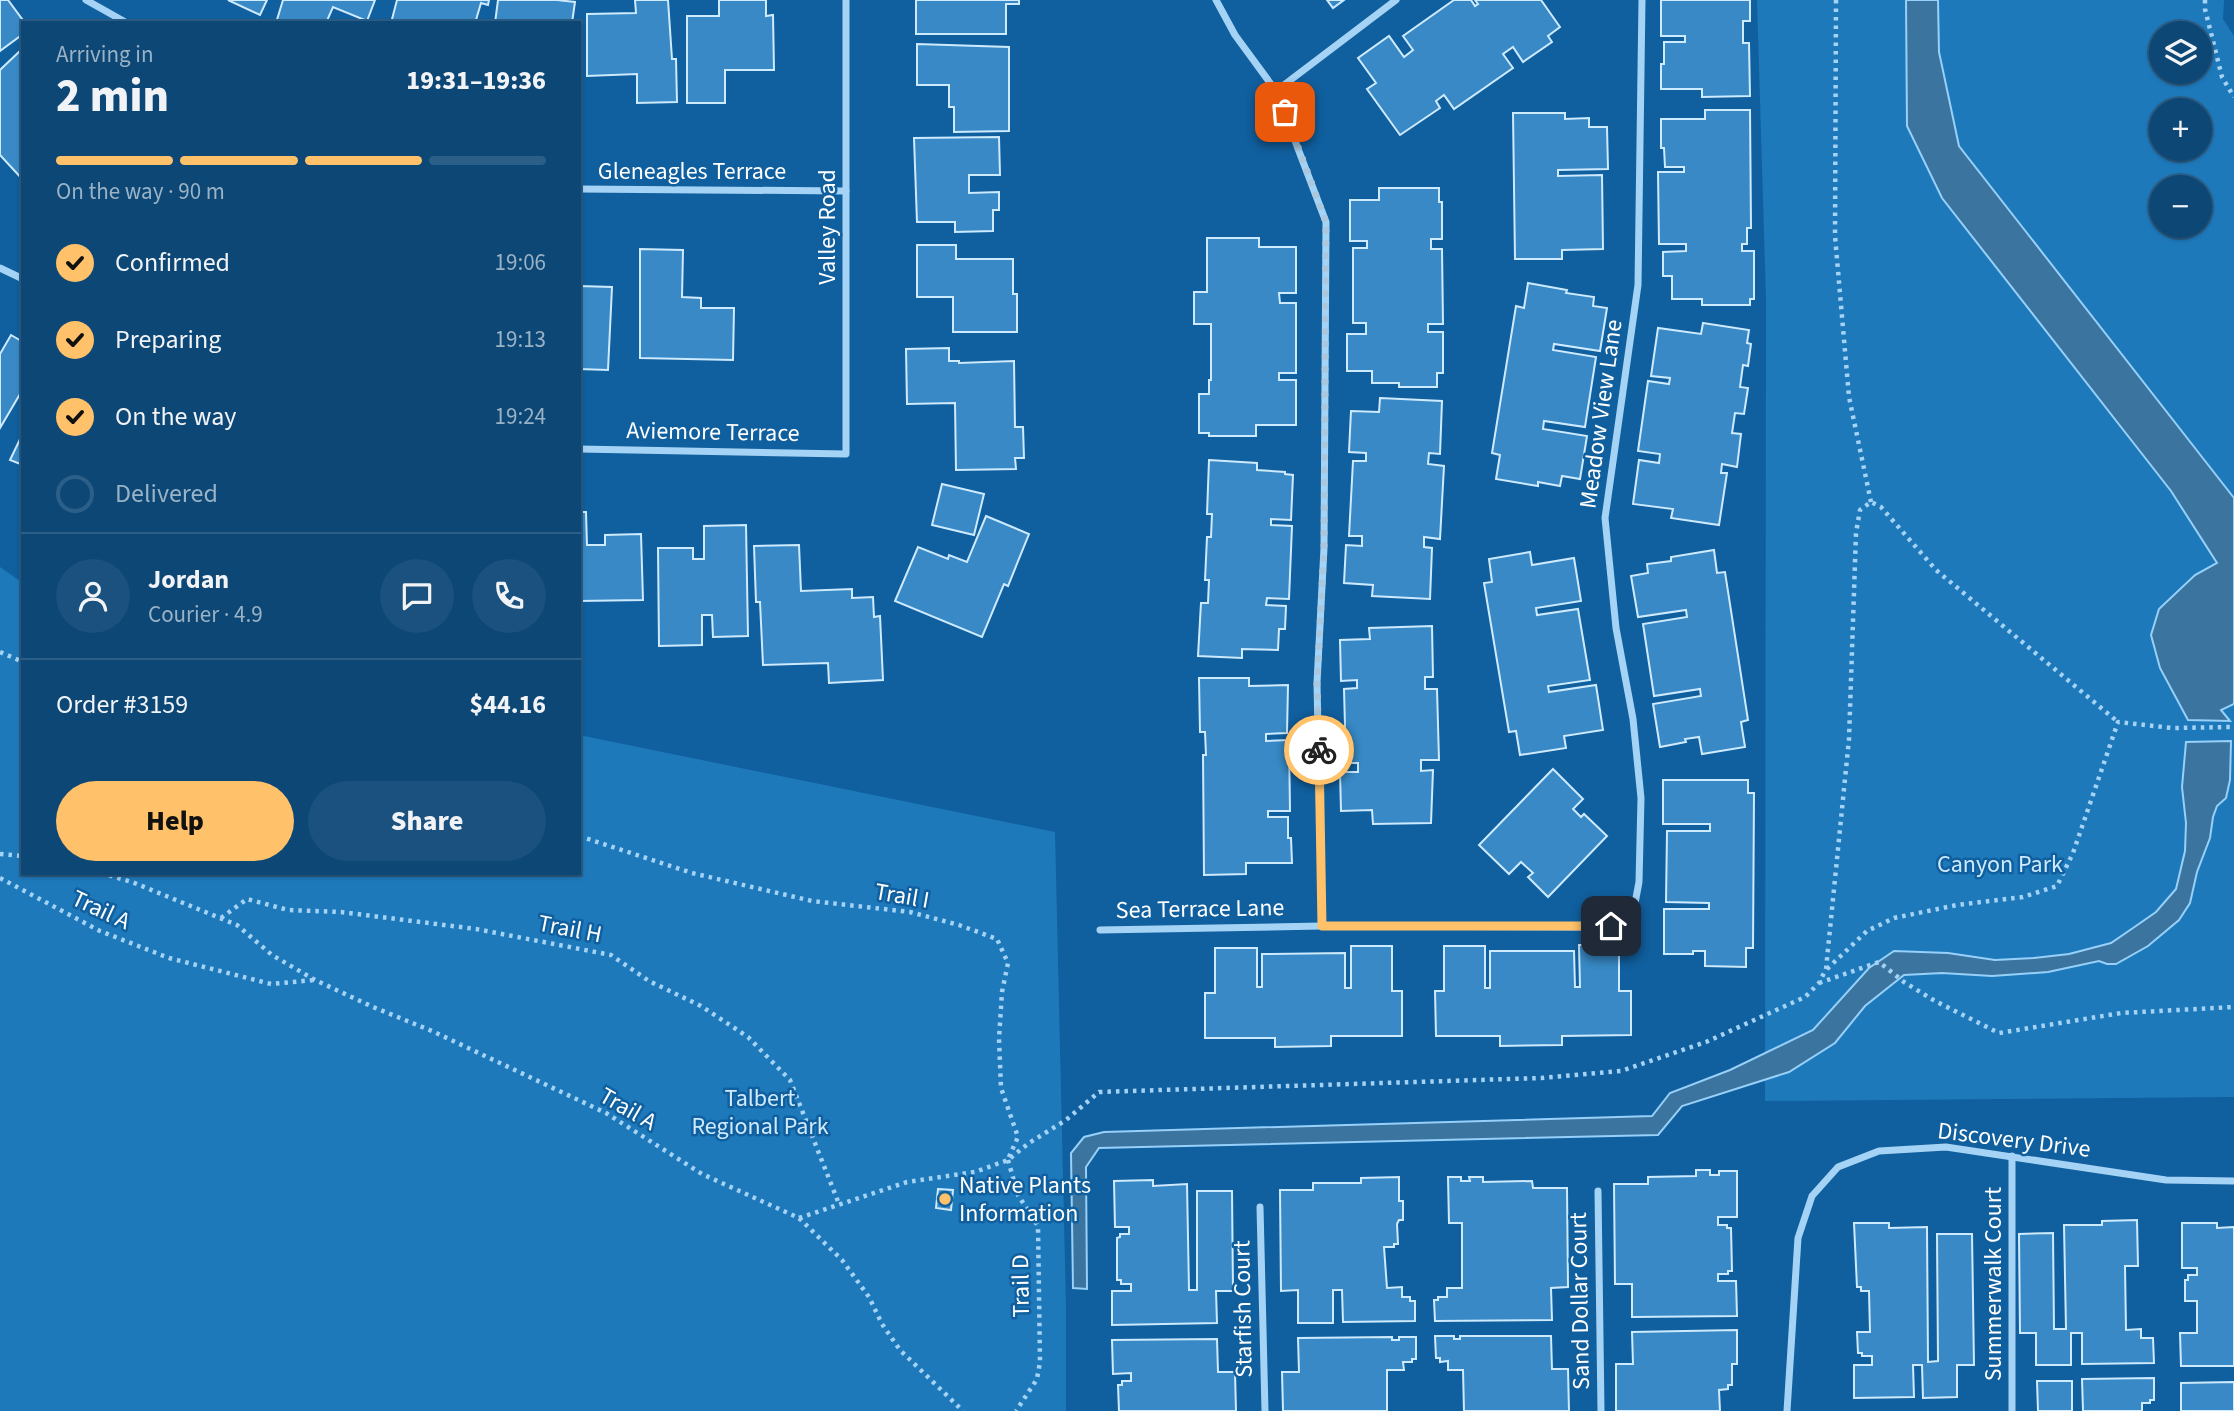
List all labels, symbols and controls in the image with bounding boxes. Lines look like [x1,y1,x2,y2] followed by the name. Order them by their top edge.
[2149,21,2212,238] map controls
[2149,21,2212,84] button: layers
[56,38,154,71] text: Arriving in
[406,62,546,99] text: 19:31–19:36
[56,64,169,129] text: 2 min
[1255,82,1315,142] pin
[1266,93,1304,131] icon: bag
[2149,98,2212,161] button: +
[598,154,786,189] street label: Gleneagles Terrace
[810,169,845,285] street label: Valley Road
[56,175,225,208] text: On the way · 90 m
[2149,175,2212,238] button: −
[56,244,94,282] icon: check
[115,244,230,281] text: Confirmed
[495,246,546,279] text: 19:06
[1570,317,1632,511] street label: Meadow View Lane
[56,321,94,359] icon: check
[115,321,221,358] text: Preparing
[495,323,546,356] text: 19:13
[56,398,94,436] icon: check
[115,398,236,435] text: On the way
[495,400,546,433] text: 19:24
[626,413,800,451] street label: Aviemore Terrace
[115,475,218,512] text: Delivered
[56,559,130,633] button: person
[380,559,454,633] button: chat
[472,559,546,633] button: phone
[148,561,229,598] text: Jordan
[148,598,263,631] text: Courier · 4.9
[56,686,188,723] text: Order #3159
[470,686,546,723] text: $44.16
[1284,715,1354,785] courier
[1300,731,1338,769] icon: bike
[56,781,294,861] button: Help
[308,781,546,861] button: Share
[1937,847,2063,882] park label: Canyon Park
[872,874,932,918] street label: Trail I
[66,881,136,939] street label: Trail A
[1115,890,1285,928] street label: Sea Terrace Lane
[1581,896,1641,956] pin
[535,906,605,952] street label: Trail H
[1592,907,1630,945] icon: home
[593,1078,663,1140] street label: Trail A
[691,1081,829,1144] park label: Talbert Regional Park
[1935,1113,2093,1167] street label: Discovery Drive
[959,1168,1091,1231] place label: Native Plants Information
[1976,1187,2011,1381] street label: Summerwalk Court
[937,1191,953,1207] marker: Native Plants Information
[1561,1212,1599,1390] street label: Sand Dollar Court
[1224,1240,1262,1378] street label: Starfish Court
[1003,1254,1039,1318] street label: Trail D

